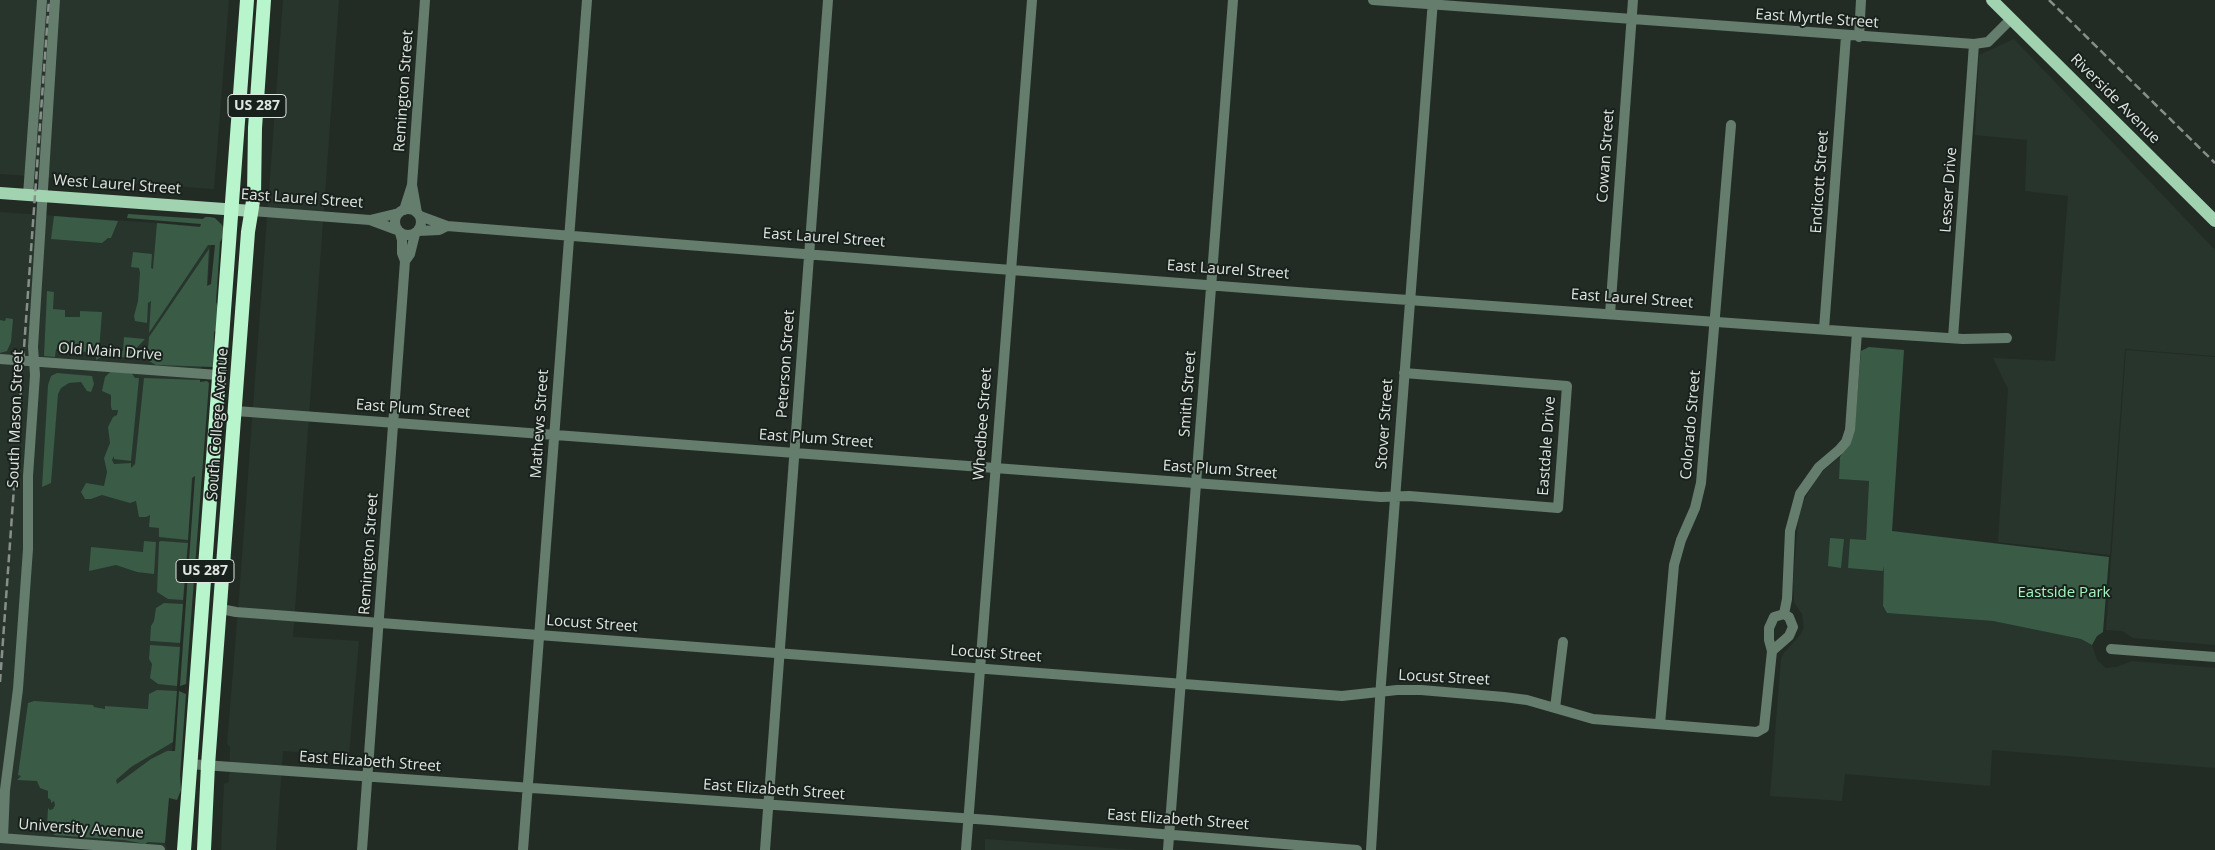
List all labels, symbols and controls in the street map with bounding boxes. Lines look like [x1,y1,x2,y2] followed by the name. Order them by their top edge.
[1755,6,1879,32] street label: East Myrtle Street
[391,29,417,153] street label: Remington Street
[2066,50,2164,148] street label: Riverside Avenue
[228,94,286,118] road number: US 287
[1594,109,1618,203] street label: Cowan Street
[1807,130,1833,234] street label: Endicott Street
[1937,147,1961,233] street label: Lesser Drive
[52,172,182,198] street label: West Laurel Street
[240,186,364,212] street label: East Laurel Street
[762,225,886,251] street label: East Laurel Street
[1166,257,1290,283] street label: East Laurel Street
[1570,286,1694,312] street label: East Laurel Street
[773,309,799,419] street label: Peterson Street
[58,339,162,365] street label: Old Main Drive
[204,348,232,500] street label: South College Avenue
[5,350,27,488] street label: South Mason Street
[1176,350,1200,438] street label: Smith Street
[970,367,996,481] street label: Whedbee Street
[527,369,553,479] street label: Mathews Street
[1677,370,1705,480] street label: Colorado Street
[1373,378,1397,470] street label: Stover Street
[355,396,471,422] street label: East Plum Street
[1535,396,1559,496] street label: Eastdale Drive
[758,426,874,452] street label: East Plum Street
[1162,457,1278,483] street label: East Plum Street
[356,492,382,616] street label: Remington Street
[176,560,234,582] road number: US 287
[2018,584,2110,602] park label: Eastside Park
[546,612,638,636] street label: Locust Street
[950,642,1042,666] street label: Locust Street
[1398,667,1490,689] street label: Locust Street
[298,748,442,776] street label: East Elizabeth Street
[702,776,846,804] street label: East Elizabeth Street
[1106,806,1250,834] street label: East Elizabeth Street
[18,816,144,842] street label: University Avenue

